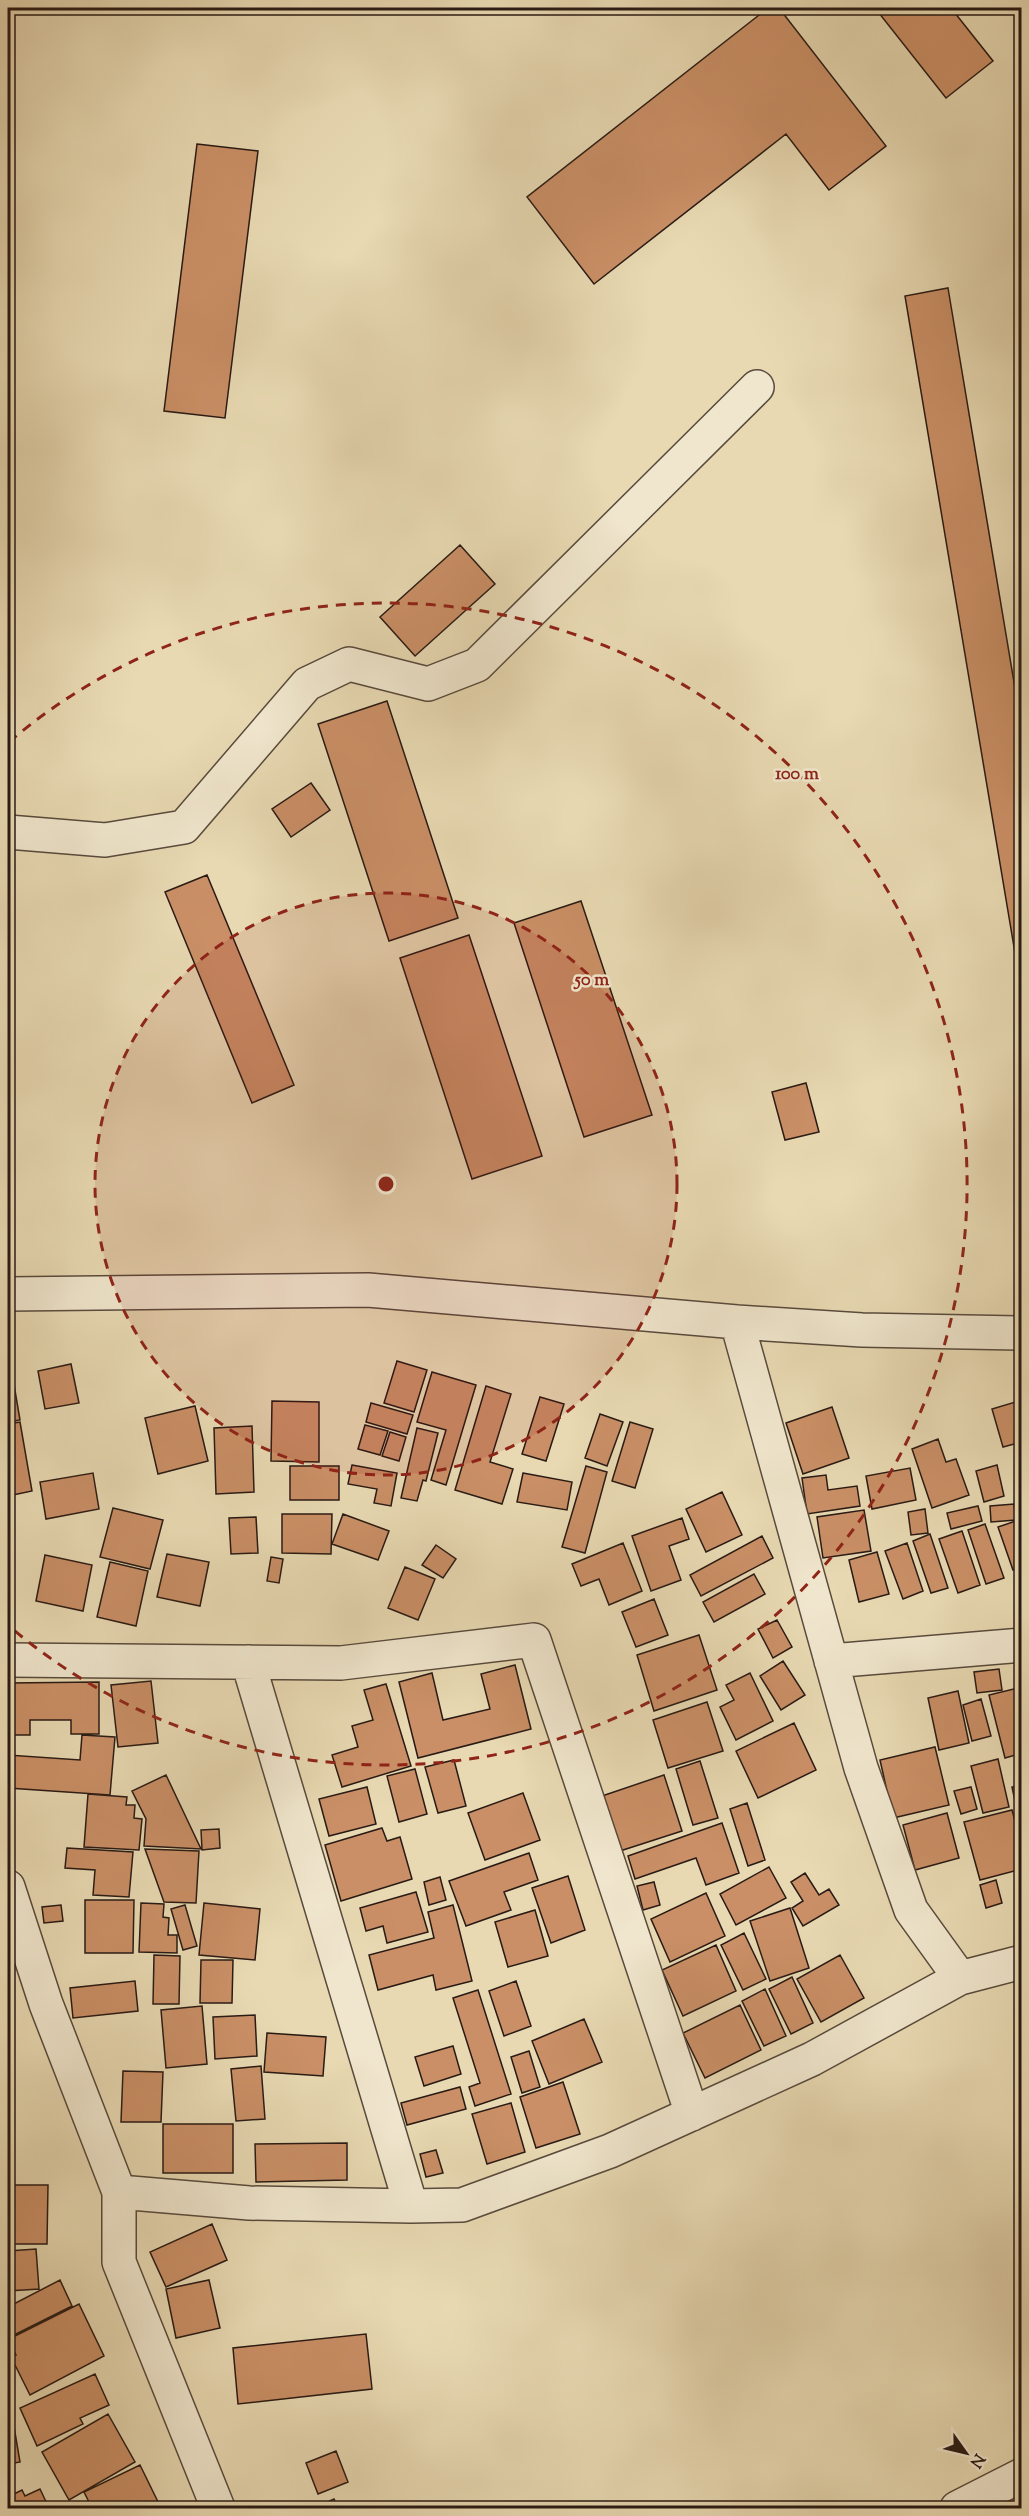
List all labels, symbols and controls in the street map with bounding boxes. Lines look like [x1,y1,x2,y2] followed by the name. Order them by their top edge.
[775,762,819,788] text: 100 m
[573,968,609,994] text: 50 m
[376,1174,396,1194] centre of rings
[936,2423,996,2483] north arrow
[963,2448,989,2472] text: N

